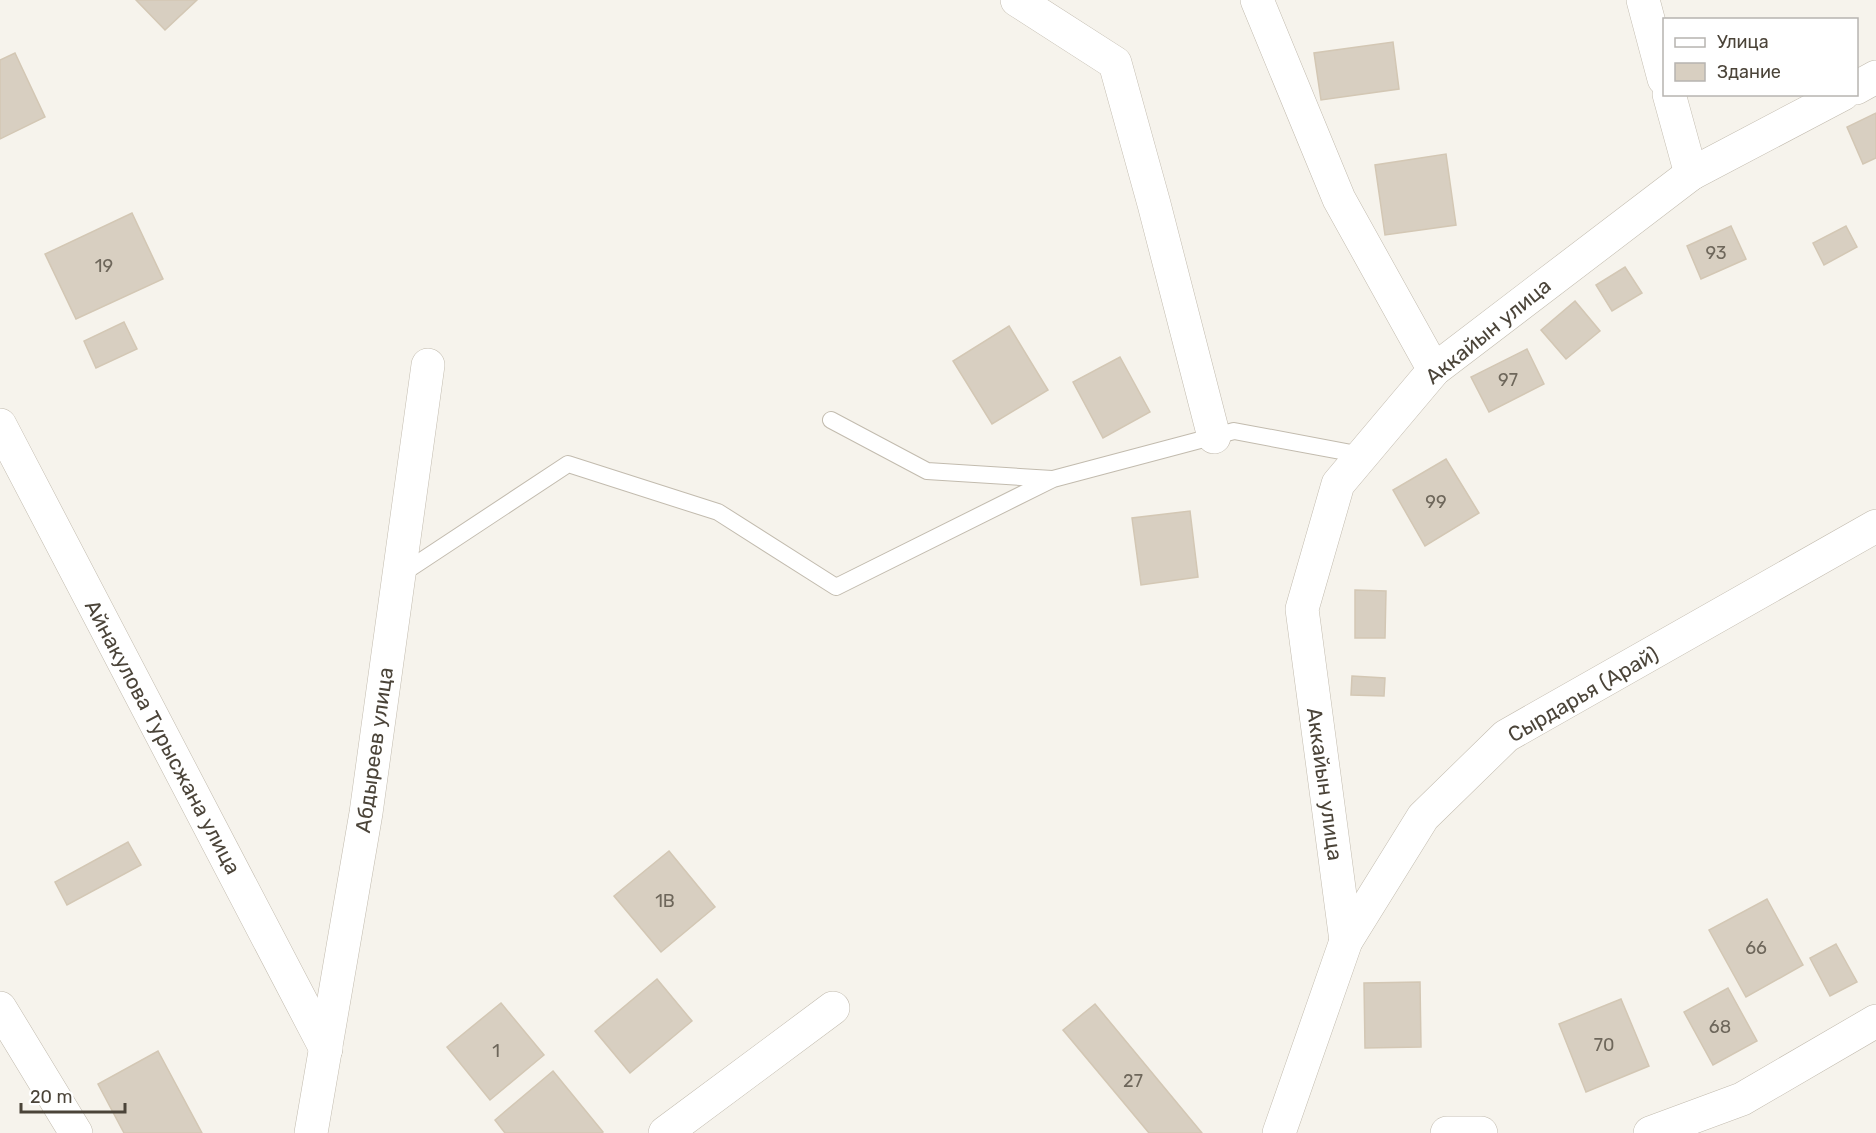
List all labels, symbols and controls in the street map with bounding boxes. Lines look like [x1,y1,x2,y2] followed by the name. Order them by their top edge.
[1663,18,1858,96] legend
[1717,31,1769,53] text: Улица
[1717,61,1781,83] text: Здание
[1705,242,1727,264] house number: 93
[95,255,113,277] house number: 19
[1420,273,1556,389] street label: Аккайын улица
[1498,369,1518,391] house number: 97
[1425,491,1447,513] house number: 99
[80,596,246,878] street label: Айнакулова Турысжана улица
[1503,641,1663,747] street label: Сырдарья (Арай)
[350,666,398,834] street label: Абдыреев улица
[1302,706,1348,862] street label: Аккайын улица
[655,890,675,912] house number: 1В
[1745,937,1767,959] house number: 66
[1709,1016,1731,1038] house number: 68
[1594,1034,1614,1056] house number: 70
[492,1040,500,1062] house number: 1
[1123,1070,1143,1092] house number: 27
[21,1076,124,1114] scale bar
[30,1086,72,1108] text: 20 m

